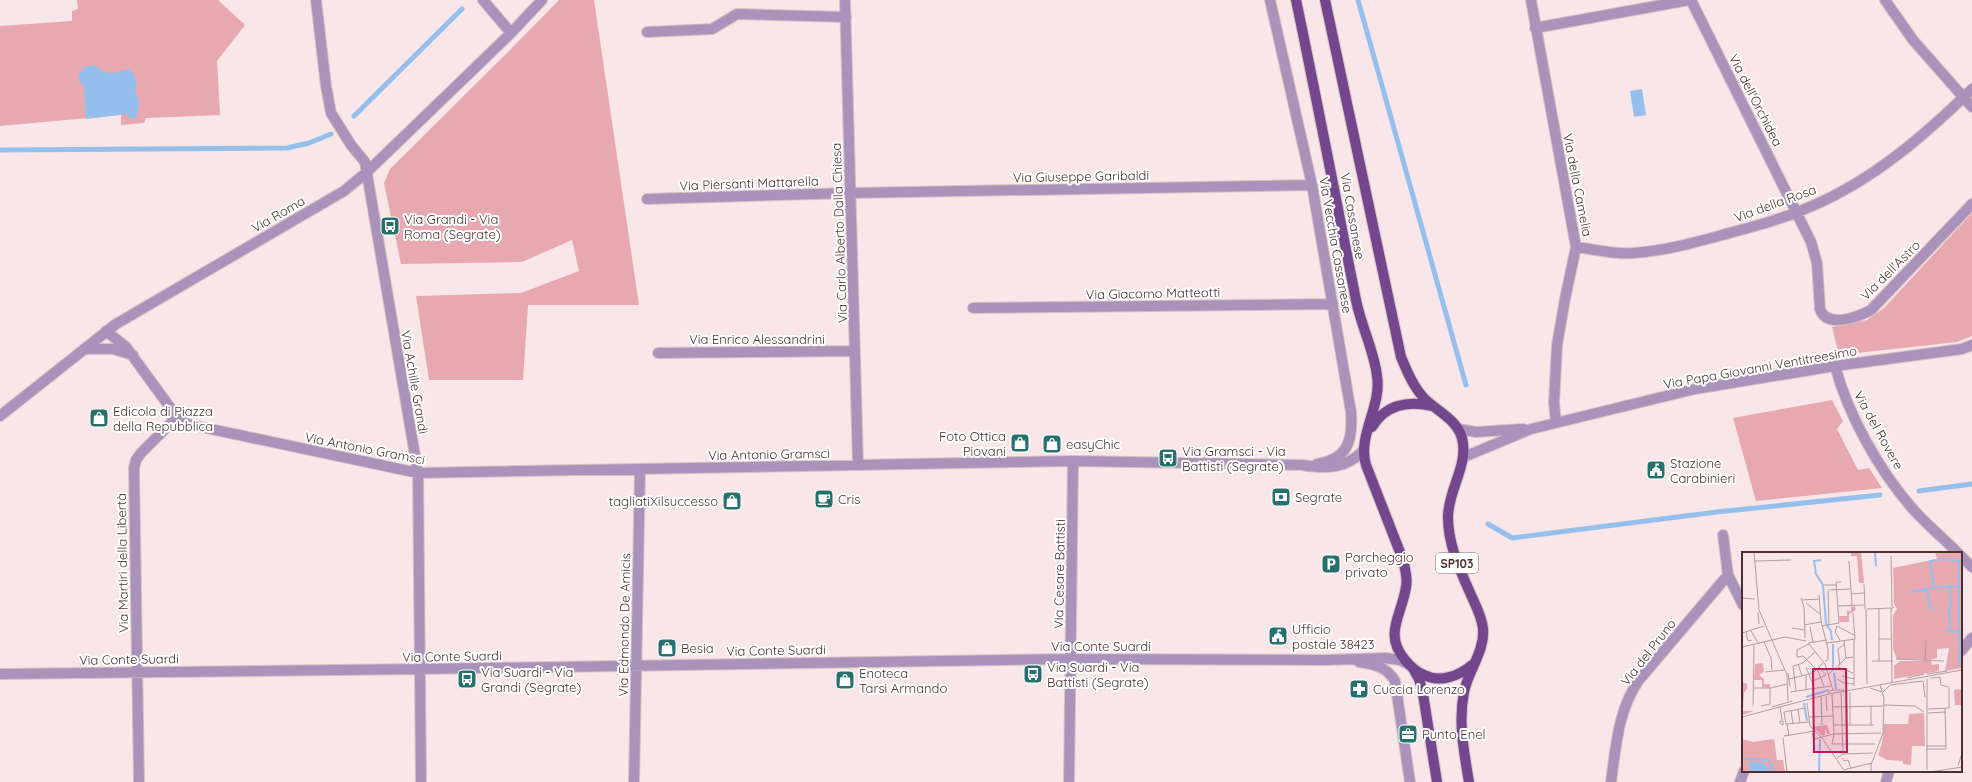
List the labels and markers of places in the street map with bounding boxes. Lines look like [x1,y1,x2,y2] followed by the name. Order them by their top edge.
[404,211,501,242] place label: Via Grandi - Via Roma (Segrate)
[379,215,401,237] bus stop icon: Via Grandi - Via Roma (Segrate)
[113,403,213,434] place label: Edicola di Piazza della Repubblica
[88,407,110,429] shop icon: Edicola di Piazza della Repubblica
[939,428,1006,459] place label: Foto Ottica Piovani
[1009,432,1031,454] shop icon: Foto Ottica Piovani
[1041,433,1063,455] shop icon: easyChic
[1066,436,1120,452] place label: easyChic
[1182,443,1286,474] place label: Via Gramsci - Via Battisti (Segrate)
[1157,447,1179,469] bus stop icon: Via Gramsci - Via Battisti (Segrate)
[1670,455,1735,486] place label: Stazione Carabinieri
[1645,459,1667,481] public building icon: Stazione Carabinieri
[1270,486,1292,508] bank icon: Segrate
[813,488,835,510] cafe icon: Cris
[1295,489,1342,505] place label: Segrate
[721,490,743,512] shop icon: tagliatiXilsuccesso
[838,491,860,507] place label: Cris
[609,493,718,509] place label: tagliatiXilsuccesso
[1345,549,1414,580] place label: Parcheggio privato
[1320,553,1342,575] parking icon: Parcheggio privato
[1292,621,1375,652] place label: Ufficio postale 38423
[1267,625,1289,647] public building icon: Ufficio postale 38423
[656,637,678,659] shop icon: Besia
[681,640,714,656] place label: Besia
[1047,659,1149,690] place label: Via Suardi - Via Battisti (Segrate)
[1022,663,1044,685] bus stop icon: Via Suardi - Via Battisti (Segrate)
[481,664,581,695] place label: Via Suardi - Via Grandi (Segrate)
[859,665,947,696] place label: Enoteca Tarsi Armando
[456,668,478,690] bus stop icon: Via Suardi - Via Grandi (Segrate)
[834,669,856,691] shop icon: Enoteca Tarsi Armando
[1348,678,1370,700] pharmacy icon: Cuccia Lorenzo
[1373,681,1465,697] place label: Cuccia Lorenzo
[1397,723,1419,745] office icon: Punto Enel
[1422,726,1486,742] place label: Punto Enel

